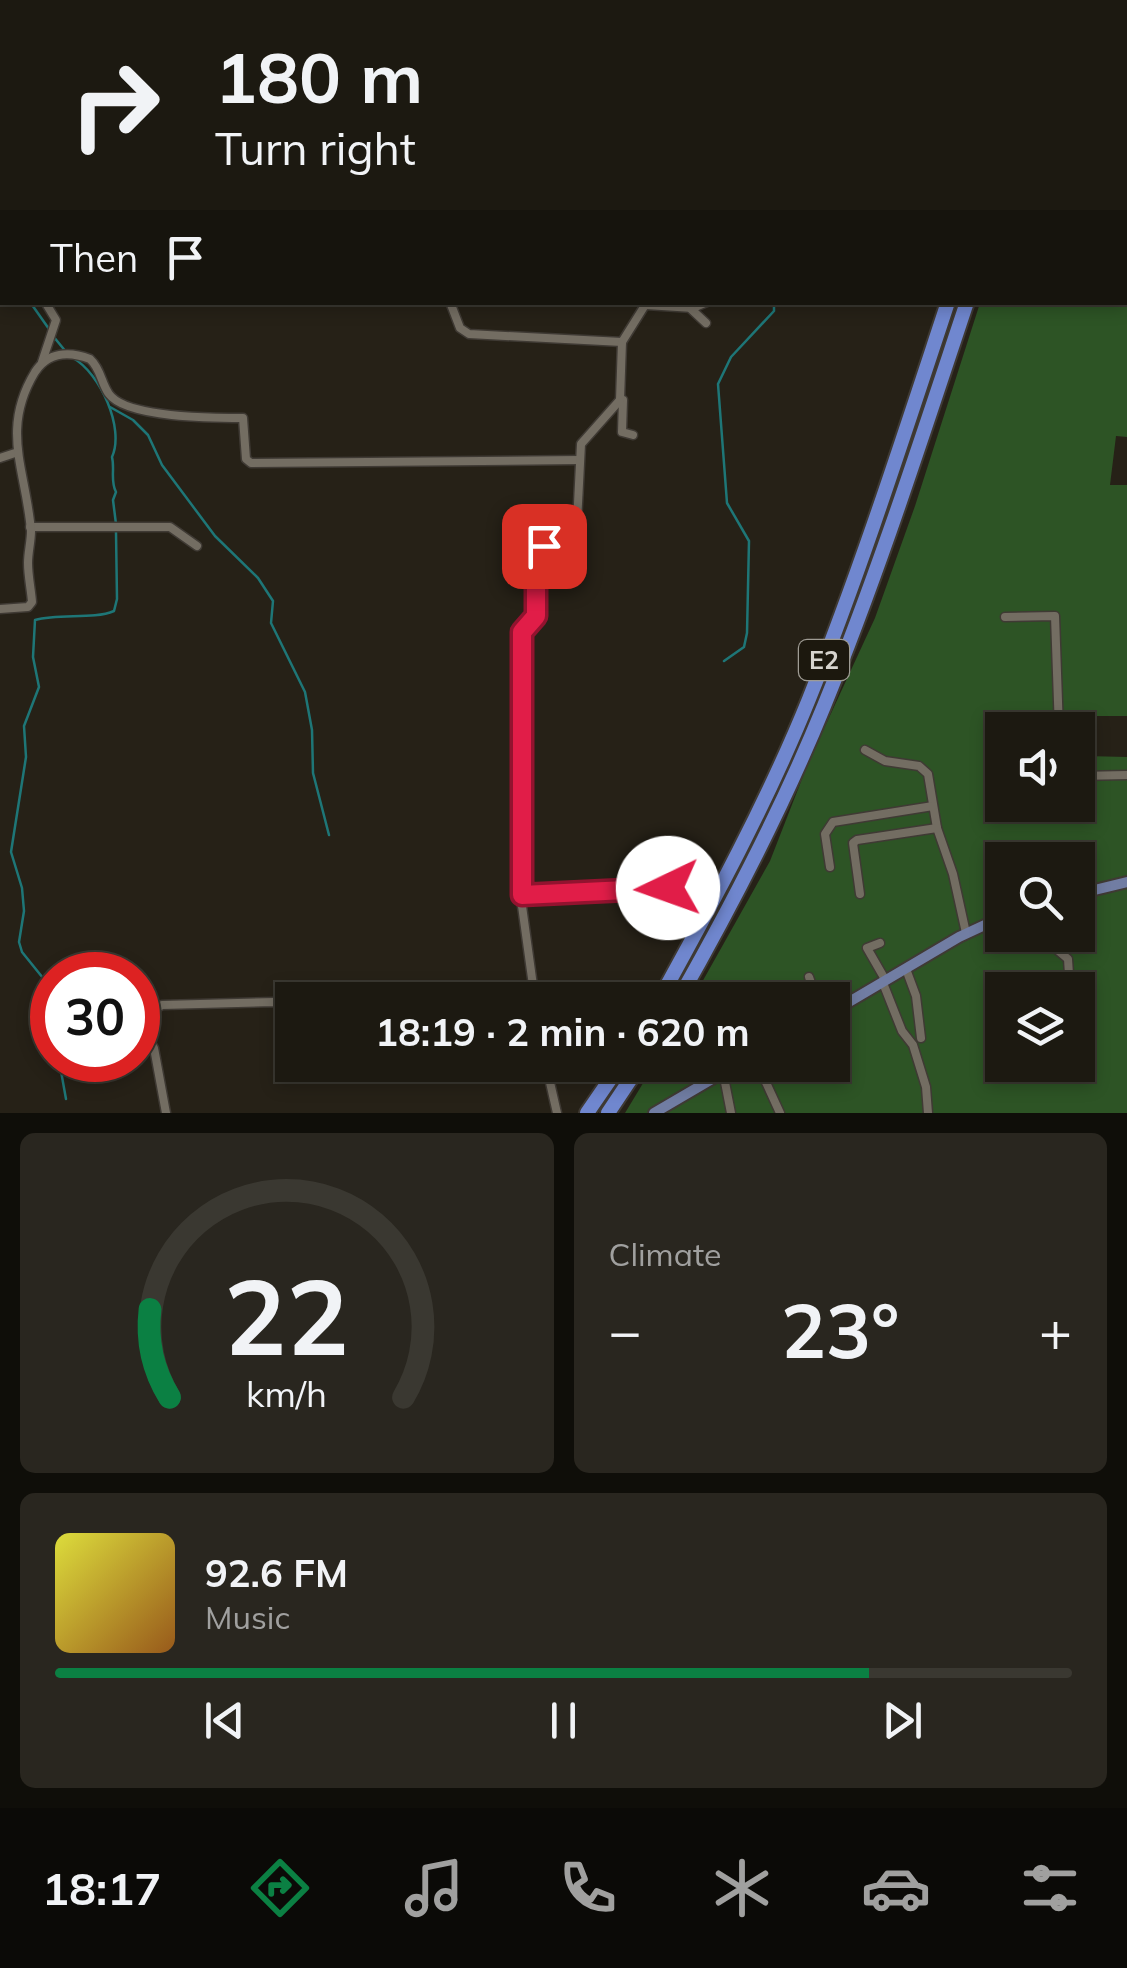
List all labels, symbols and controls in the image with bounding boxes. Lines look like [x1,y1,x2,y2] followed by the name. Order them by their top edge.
[215,33,423,121] text: 180 m
[50,40,180,170] icon: right
[215,120,416,176] text: Turn right
[158,230,213,285] icon: arrive
[50,234,138,282] text: Then
[502,504,587,589] pin
[517,519,572,574] icon: arrive
[799,640,849,680] road number: E2
[985,712,1095,1082] map controls
[985,712,1095,822] button: sound
[616,836,720,940] position arrow
[985,842,1095,952] button: search
[30,952,160,1082] speed limit sign: 30
[985,972,1095,1082] button: layers
[375,1008,750,1056] text: 18:19 · 2 min · 620 m
[609,1234,721,1274] text: Climate
[224,1250,349,1381] text: 22
[781,1283,899,1377] text: 23°
[609,1296,642,1365] text: −
[1039,1296,1072,1365] text: +
[246,1371,327,1416] text: km/h
[205,1549,348,1597] text: 92.6 FM
[205,1597,290,1637] text: Music
[197,1693,252,1748] icon: previous
[536,1693,591,1748] icon: pause
[875,1693,930,1748] icon: next
[245,1853,315,1923] icon: directions
[399,1853,469,1923] icon: music
[553,1853,623,1923] icon: phone
[707,1853,777,1923] icon: climate
[861,1853,931,1923] icon: car
[1015,1853,1085,1923] icon: filters
[42,1860,161,1916] text: 18:17

